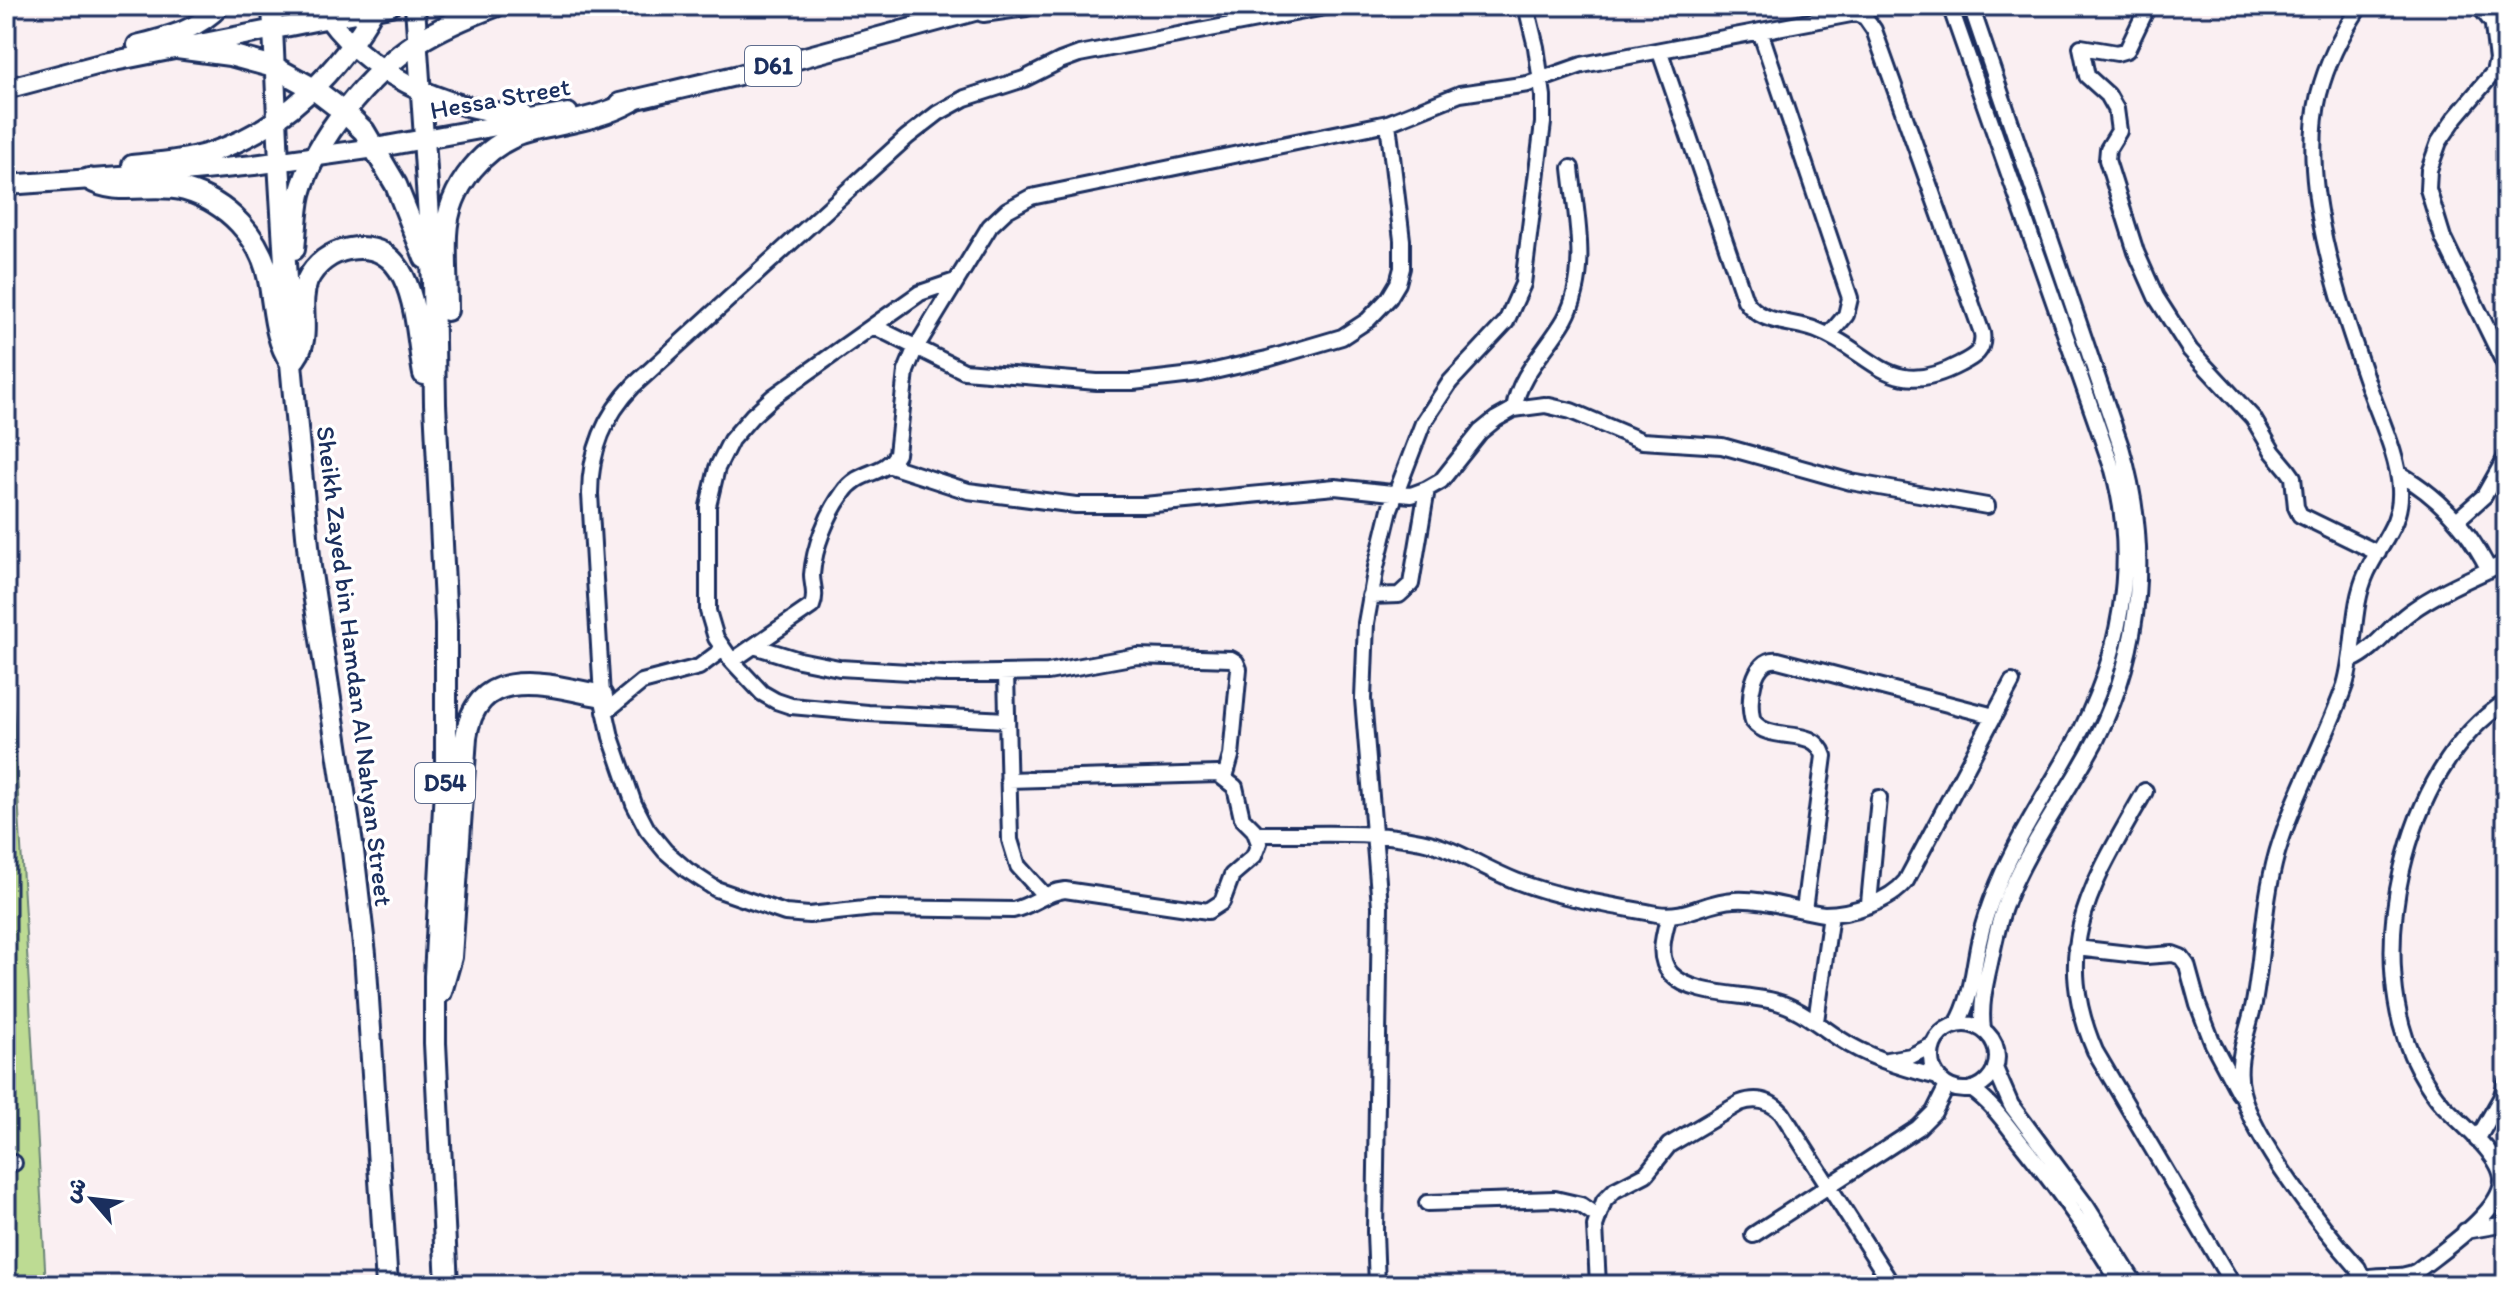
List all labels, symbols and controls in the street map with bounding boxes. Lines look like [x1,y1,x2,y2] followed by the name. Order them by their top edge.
[745,46,801,86] road number: D61
[428,70,573,126] street label: Hessa Street
[310,424,400,908] street label: Sheikh Zayed bin Hamdan Al Nahyan Street
[415,763,475,803] road number: D54
[52,1159,132,1239] north arrow
[57,1173,92,1207] text: ش

